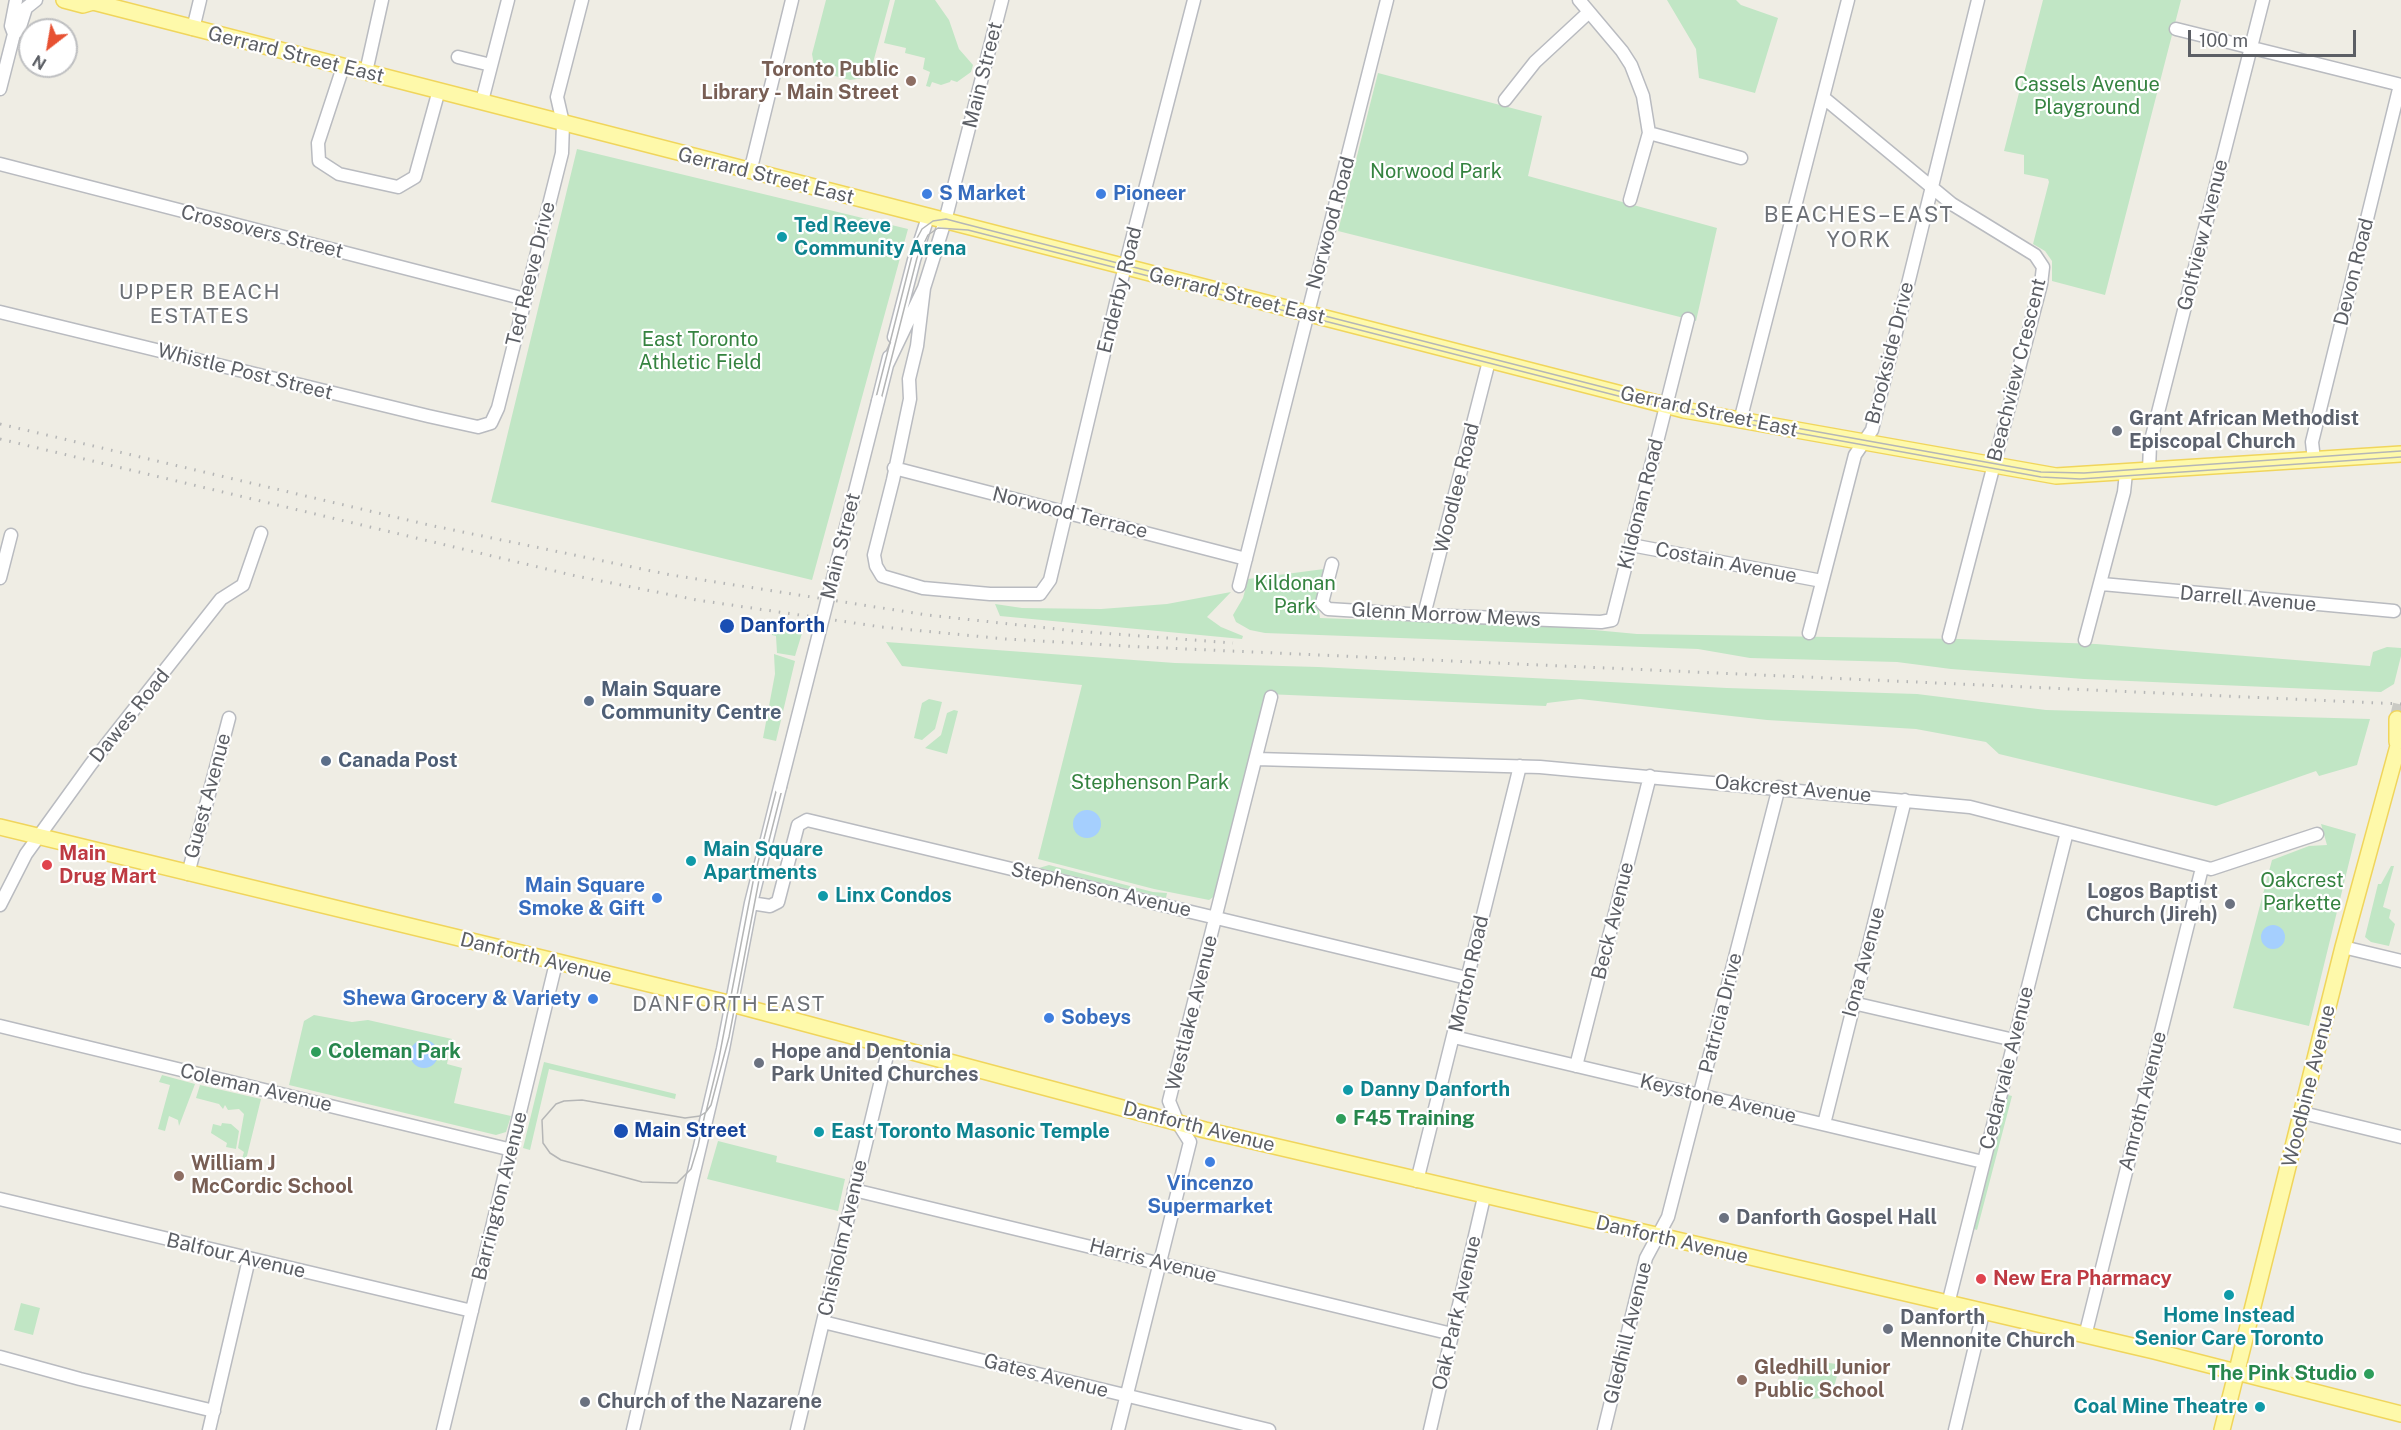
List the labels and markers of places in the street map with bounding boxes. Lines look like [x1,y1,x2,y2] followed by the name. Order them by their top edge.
[701,58,899,105] place label: Toronto Public Library - Main Street
[904,74,918,88] marker: Toronto Public Library - Main Street
[939,182,1026,206] place label: S Market
[1113,182,1186,206] place label: Pioneer
[920,187,934,201] marker: S Market
[1094,187,1108,201] marker: Pioneer
[794,214,966,261] place label: Ted Reeve Community Arena
[775,230,789,244] marker: Ted Reeve Community Arena
[2129,407,2359,454] place label: Grant African Methodist Episcopal Church
[2110,424,2124,438] marker: Grant African Methodist Episcopal Church
[740,614,825,638] place label: Danforth
[718,617,736,635] marker: Danforth
[601,678,781,725] place label: Main Square Community Centre
[582,694,596,708] marker: Main Square Community Centre
[338,749,458,773] place label: Canada Post
[319,754,333,768] marker: Canada Post
[703,838,823,885] place label: Main Square Apartments
[59,842,157,889] place label: Main Drug Mart
[684,854,698,868] marker: Main Square Apartments
[40,858,54,872] marker: Main Drug Mart
[518,874,645,921] place label: Main Square Smoke & Gift
[2086,880,2218,927] place label: Logos Baptist Church (Jireh)
[835,884,952,908] place label: Linx Condos
[816,889,830,903] marker: Linx Condos
[650,891,664,905] marker: Main Square Smoke & Gift
[2223,897,2237,911] marker: Logos Baptist Church (Jireh)
[342,987,581,1011] place label: Shewa Grocery & Variety
[586,992,600,1006] marker: Shewa Grocery & Variety
[1061,1006,1131,1030] place label: Sobeys
[1042,1011,1056,1025] marker: Sobeys
[328,1040,461,1064] place label: Coleman Park
[771,1040,978,1087] place label: Hope and Dentonia Park United Churches
[309,1045,323,1059] marker: Coleman Park
[752,1056,766,1070] marker: Hope and Dentonia Park United Churches
[1360,1078,1510,1102] place label: Danny Danforth
[1341,1083,1355,1097] marker: Danny Danforth
[1353,1107,1475,1131] place label: F45 Training
[1334,1112,1348,1126] marker: F45 Training
[634,1119,747,1143] place label: Main Street
[831,1120,1110,1144] place label: East Toronto Masonic Temple
[612,1122,630,1140] marker: Main Street
[812,1125,826,1139] marker: East Toronto Masonic Temple
[191,1152,353,1199] place label: William J McCordic School
[1203,1155,1217,1169] marker: Vincenzo Supermarket
[172,1169,186,1183] marker: William J McCordic School
[1147,1172,1273,1219] place label: Vincenzo Supermarket
[1736,1206,1937,1230] place label: Danforth Gospel Hall
[1717,1211,1731,1225] marker: Danforth Gospel Hall
[1993,1267,2172,1291] place label: New Era Pharmacy
[1974,1272,1988,1286] marker: New Era Pharmacy
[2222,1288,2236,1302] marker: Home Instead Senior Care Toronto
[2134,1304,2324,1351] place label: Home Instead Senior Care Toronto
[1900,1306,2075,1353] place label: Danforth Mennonite Church
[1881,1322,1895,1336] marker: Danforth Mennonite Church
[1754,1356,1890,1403] place label: Gledhill Junior Public School
[2208,1362,2357,1386] place label: The Pink Studio
[2362,1367,2376,1381] marker: The Pink Studio
[1735,1373,1749,1387] marker: Gledhill Junior Public School
[597,1390,822,1414] place label: Church of the Nazarene
[578,1395,592,1409] marker: Church of the Nazarene
[2073,1395,2248,1419] place label: Coal Mine Theatre
[2253,1400,2267,1414] marker: Coal Mine Theatre

